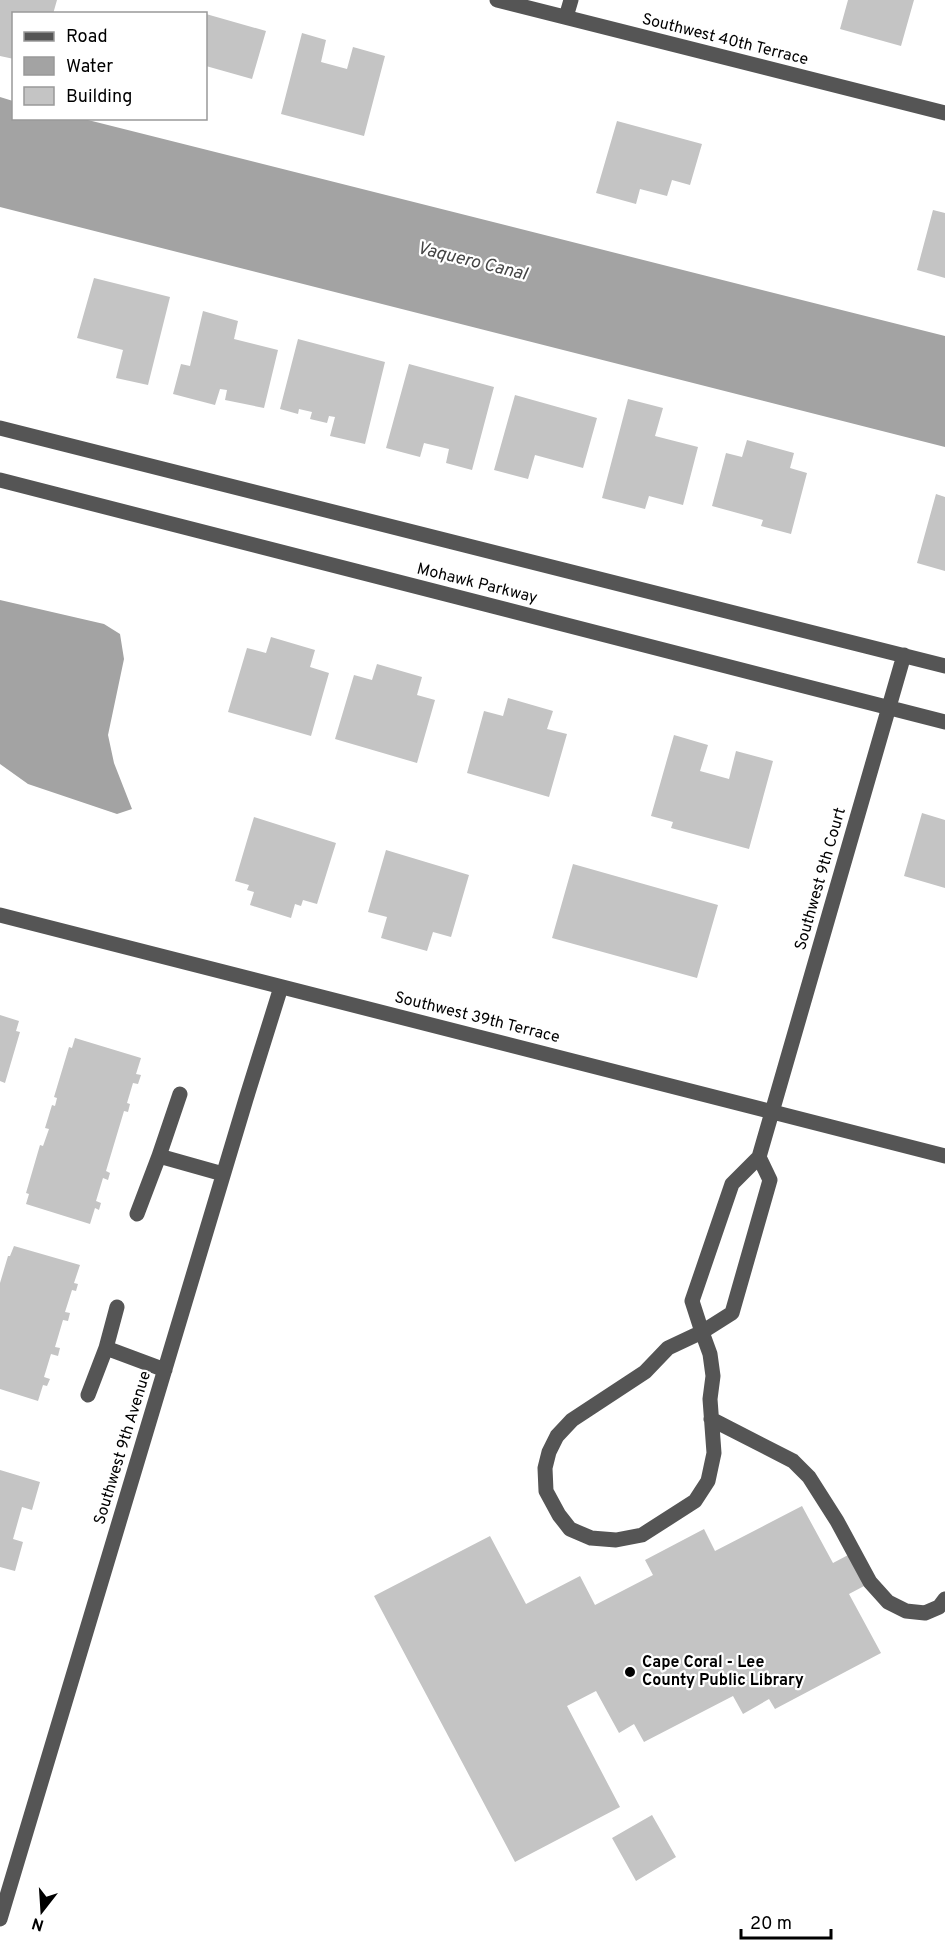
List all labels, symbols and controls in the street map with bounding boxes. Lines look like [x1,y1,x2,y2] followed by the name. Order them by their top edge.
[640,10,810,70] street label: Southwest 40th Terrace
[12,12,207,120] legend
[66,26,108,49] text: Road
[66,56,113,79] text: Water
[66,86,132,109] text: Building
[415,237,531,287] water label: Vaquero Canal
[415,559,539,609] street label: Mohawk Parkway
[791,805,851,953] street label: Southwest 9th Court
[392,988,562,1048] street label: Southwest 39th Terrace
[90,1369,156,1527] street label: Southwest 9th Avenue
[642,1653,804,1691] place label: Cape Coral - Lee County Public Library
[623,1665,637,1679] marker: Cape Coral - Lee County Public Library
[12,1881,72,1941] north arrow
[741,1902,831,1940] scale bar
[30,1912,47,1935] text: N
[750,1913,792,1936] text: 20 m

